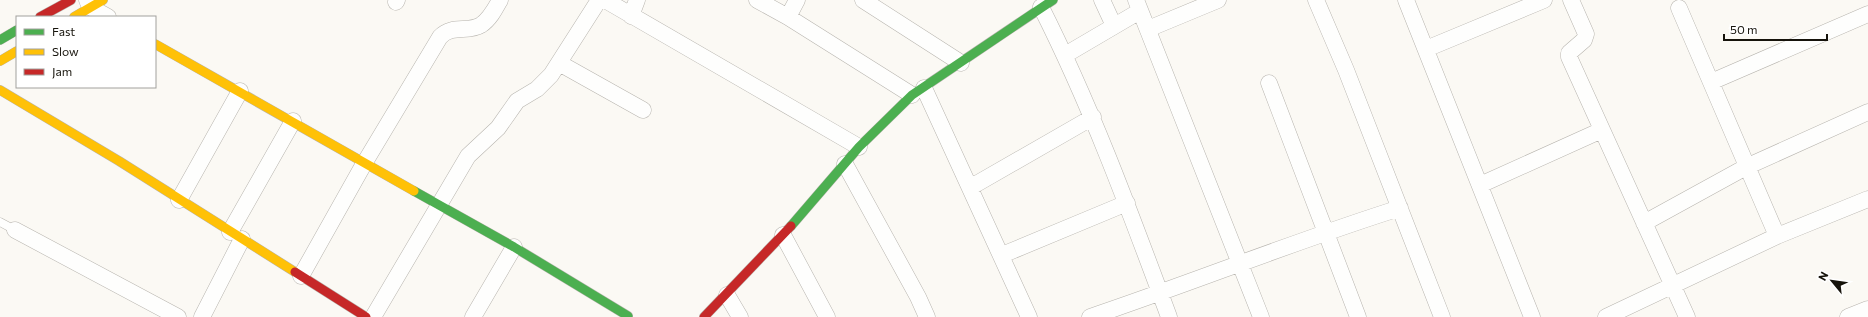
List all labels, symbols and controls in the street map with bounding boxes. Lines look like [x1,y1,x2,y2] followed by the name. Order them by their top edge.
[16,16,156,88] legend
[1724,16,1827,42] scale bar
[1730,22,1758,36] text: 50 m
[52,24,75,38] text: Fast
[52,44,79,58] text: Slow
[52,64,72,79] text: Jam
[1812,261,1852,301] north arrow
[1815,269,1831,283] text: N

